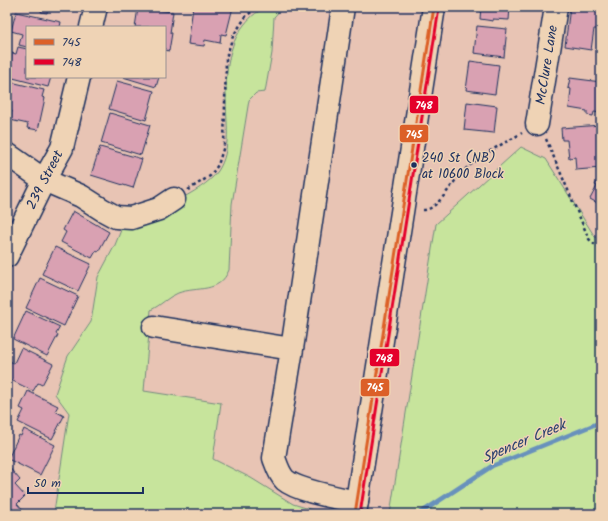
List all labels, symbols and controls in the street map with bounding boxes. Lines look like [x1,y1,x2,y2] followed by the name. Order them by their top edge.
[530,23,564,106] street label: McClure Lane
[26,26,166,78] legend
[62,33,82,52] text: 745
[62,53,82,72] text: 748
[409,95,439,114] line badge: 748
[415,97,433,115] text: 748
[399,124,429,143] line badge: 745
[406,126,424,144] text: 745
[21,146,70,214] street label: 239 Street
[422,148,505,185] place label: 240 St (NB) at 10600 Block
[409,160,419,170] marker: 240 St (NB) at 10600 Block
[369,348,400,367] line badge: 748
[375,350,393,368] text: 748
[360,378,390,397] line badge: 745
[367,379,385,397] text: 745
[478,413,571,470] water label: Spencer Creek
[28,469,143,495] scale bar
[34,474,61,493] text: 50 m

